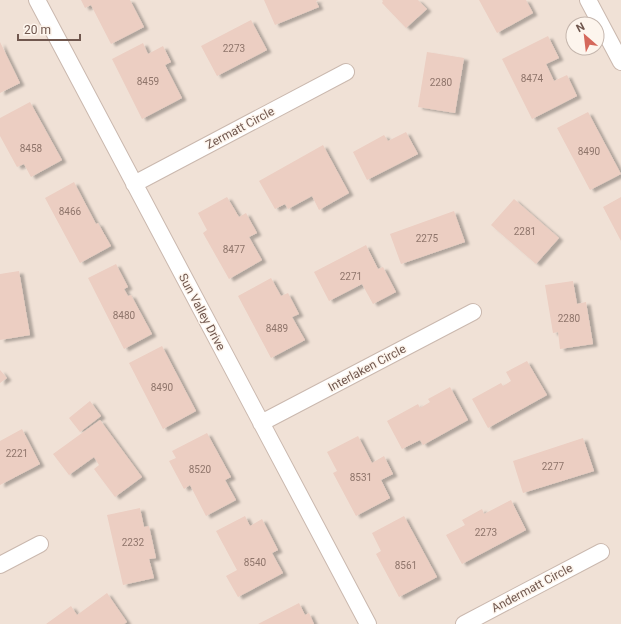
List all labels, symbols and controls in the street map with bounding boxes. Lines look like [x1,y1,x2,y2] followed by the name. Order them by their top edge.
[18,16,80,42] scale bar
[565,16,605,56] north arrow
[574,20,587,35] text: N
[24,23,51,37] text: 20 m
[223,43,245,54] house number: 2273
[521,73,544,84] house number: 8474
[137,76,159,87] house number: 8459
[430,77,453,88] house number: 2280
[203,104,277,152] street label: Zermatt Circle
[20,143,43,154] house number: 8458
[578,146,601,157] house number: 8490
[59,206,82,217] house number: 8466
[514,226,536,237] house number: 2281
[416,233,439,244] house number: 2275
[223,244,246,255] house number: 8477
[176,271,228,353] street label: Sun Valley Drive
[340,271,362,282] house number: 2271
[113,310,136,321] house number: 8480
[558,313,581,324] house number: 2280
[266,323,288,334] house number: 8489
[326,342,408,394] street label: Interlaken Circle
[151,382,174,393] house number: 8490
[6,448,28,459] house number: 2221
[542,461,565,472] house number: 2277
[189,464,212,475] house number: 8520
[350,472,372,483] house number: 8531
[475,527,497,538] house number: 2273
[122,537,145,548] house number: 2232
[244,557,267,568] house number: 8540
[395,560,417,571] house number: 8561
[489,561,575,615] street label: Andermatt Circle

